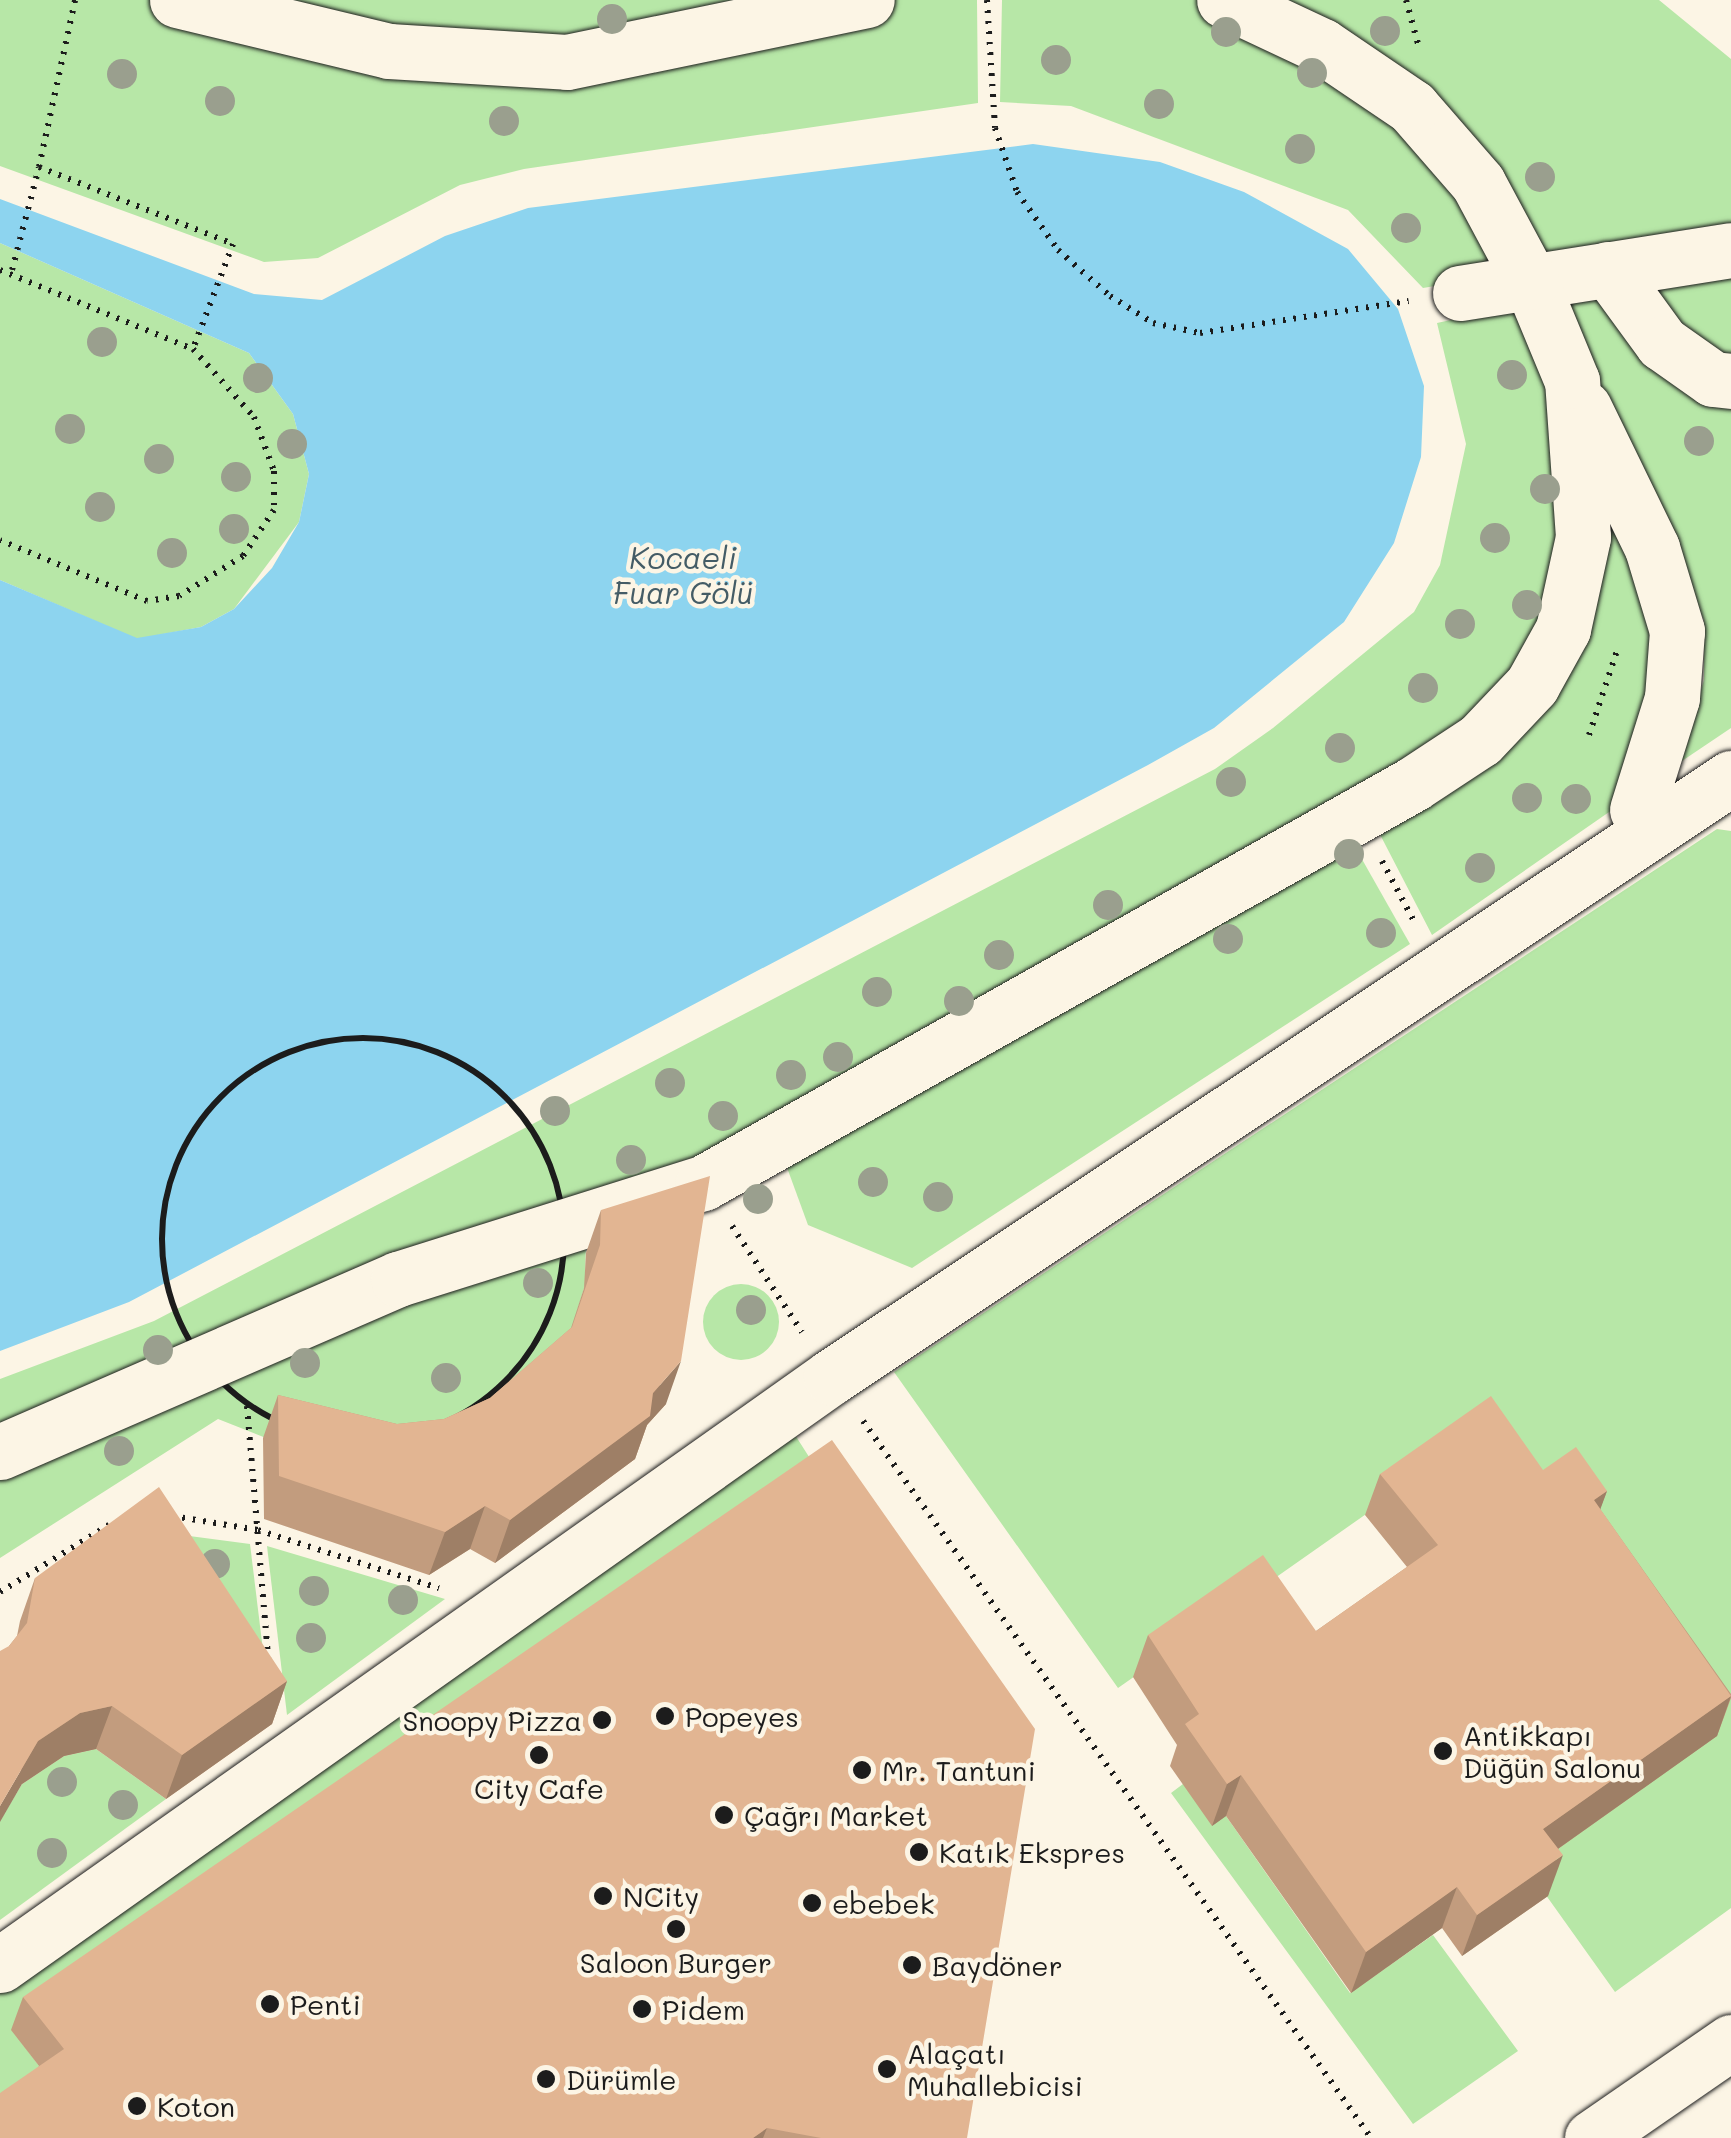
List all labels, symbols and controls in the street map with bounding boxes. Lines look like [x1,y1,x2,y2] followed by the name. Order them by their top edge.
[613,539,753,610] water label: Kocaeli Fuar Gölü
[685,1699,799,1733] place label: Popeyes
[402,1703,582,1737] place label: Snoopy Pizza
[654,1705,676,1727] marker: Popeyes
[591,1709,613,1731] marker: Snoopy Pizza
[1463,1718,1641,1784] place label: Antikkapı Düğün Salonu
[1432,1740,1454,1762] marker: Antikkapı Düğün Salonu
[528,1744,550,1766] marker: City Cafe
[882,1753,1036,1787] place label: Mr. Tantuni
[851,1759,873,1781] marker: Mr. Tantuni
[474,1771,604,1805] place label: City Cafe
[744,1798,928,1832] place label: Çağrı Market
[713,1804,735,1826] marker: Çağrı Market
[939,1835,1125,1869] place label: Katık Ekspres
[908,1841,930,1863] marker: Katık Ekspres
[623,1879,699,1913] place label: NCity
[592,1885,614,1907] marker: NCity
[832,1886,935,1920] place label: ebebek
[801,1892,823,1914] marker: ebebek
[665,1918,687,1940] marker: Saloon Burger
[580,1945,772,1979] place label: Saloon Burger
[932,1948,1063,1982] place label: Baydöner
[901,1954,923,1976] marker: Baydöner
[290,1987,361,2021] place label: Penti
[662,1992,745,2026] place label: Pidem
[259,1993,281,2015] marker: Penti
[631,1998,653,2020] marker: Pidem
[907,2036,1083,2102] place label: Alaçatı Muhallebicisi
[876,2058,898,2080] marker: Alaçatı Muhallebicisi
[566,2062,677,2096] place label: Dürümle
[535,2068,557,2090] marker: Dürümle
[157,2089,235,2123] place label: Koton
[126,2095,148,2117] marker: Koton

